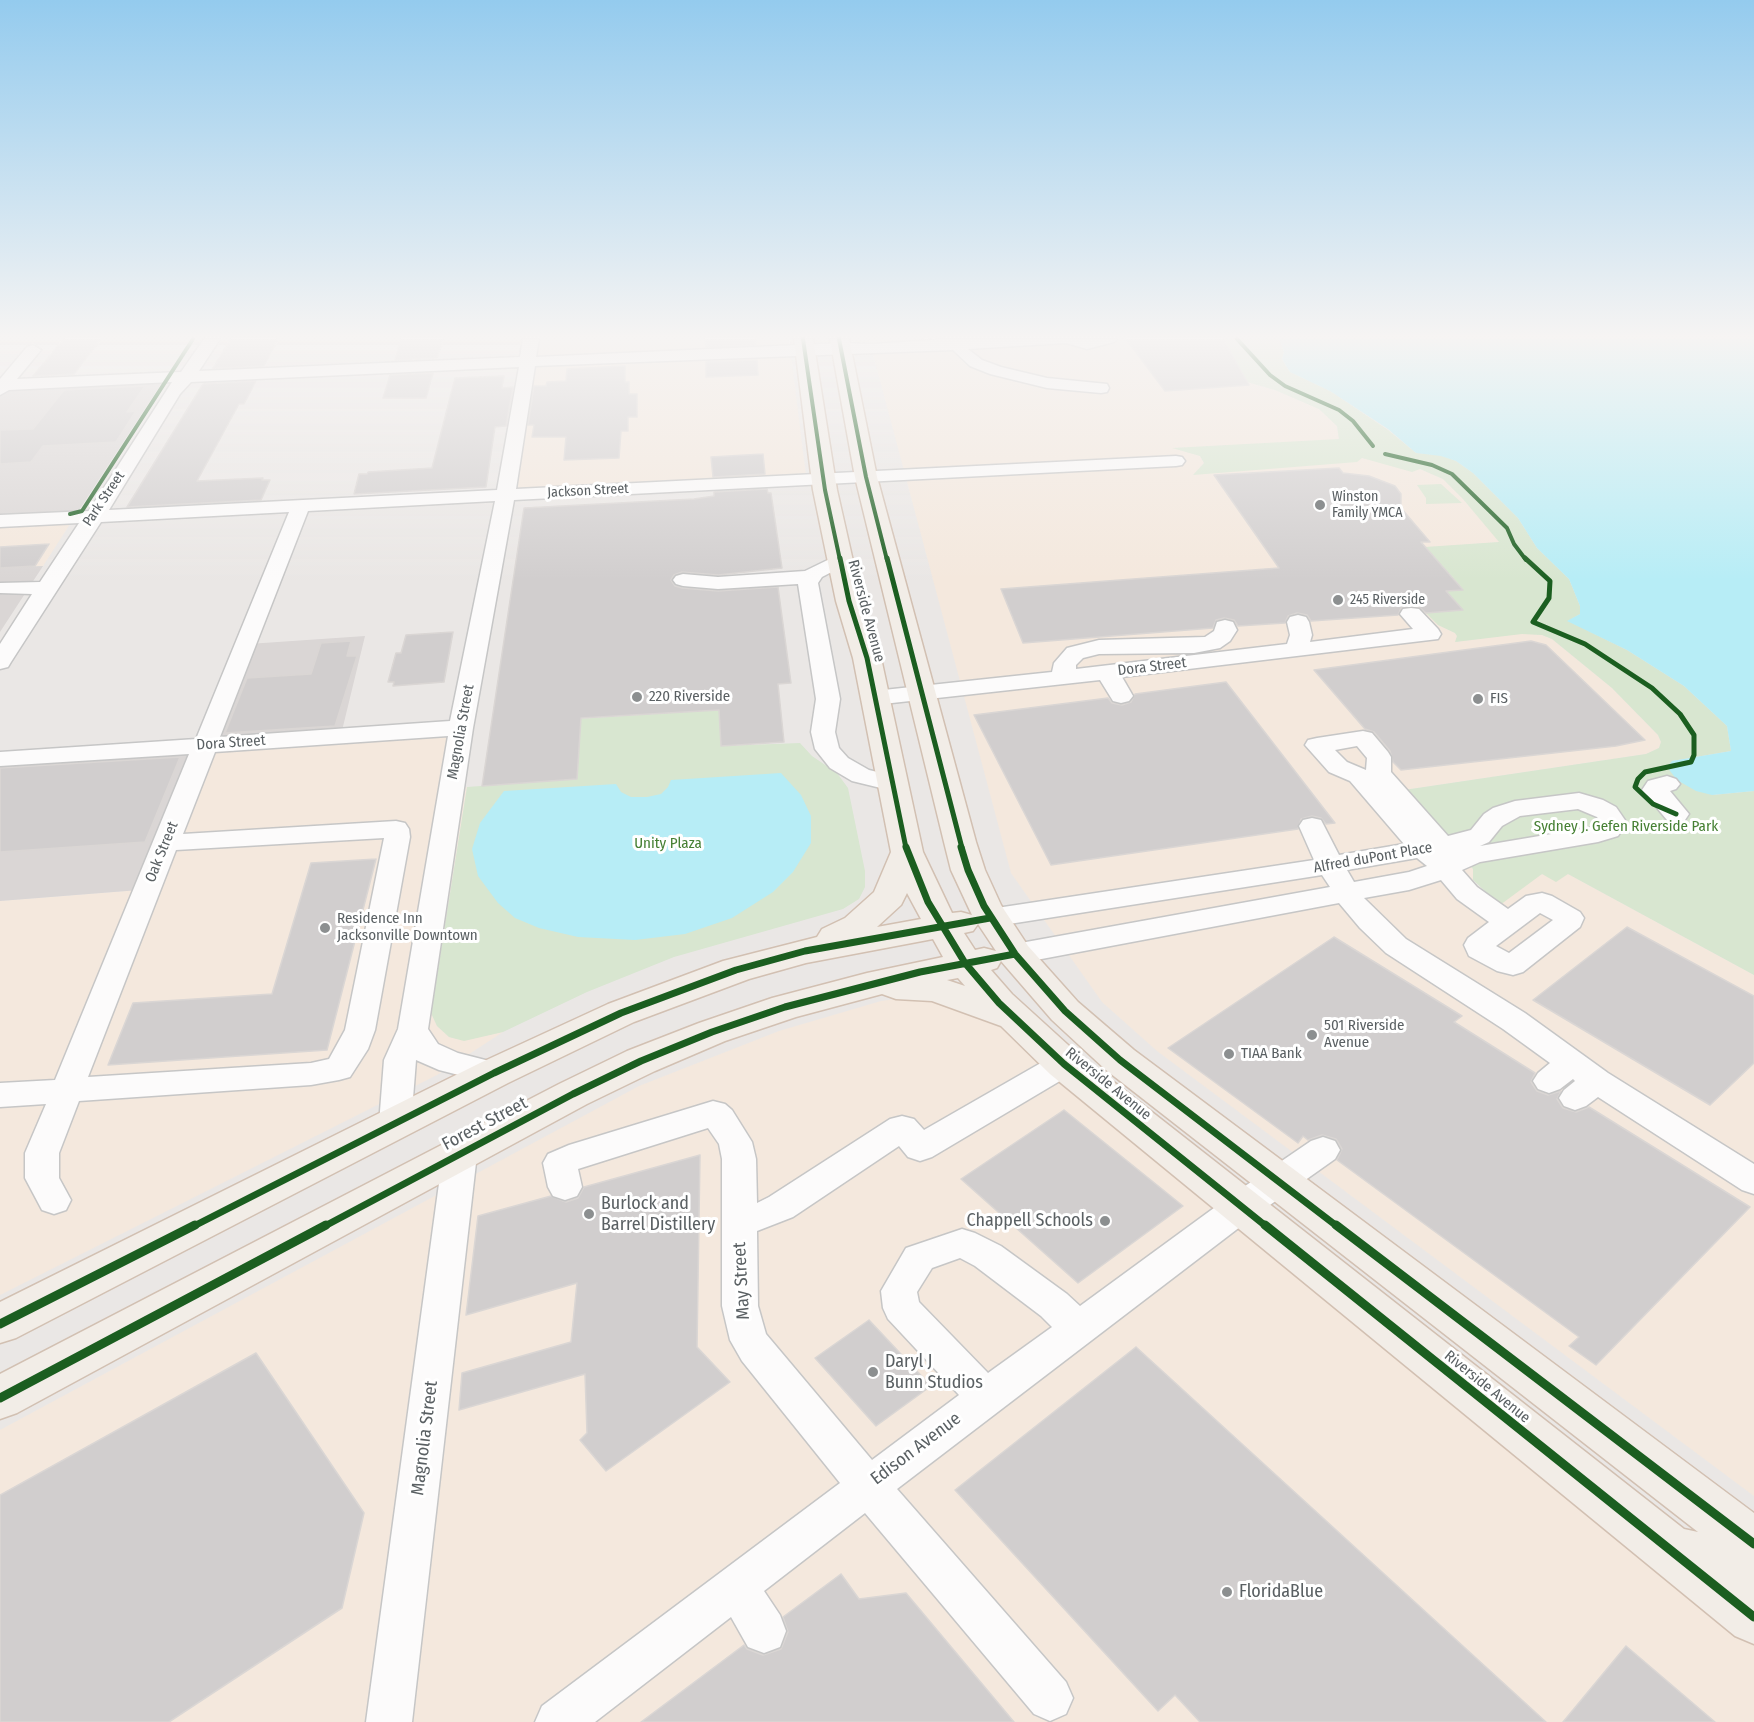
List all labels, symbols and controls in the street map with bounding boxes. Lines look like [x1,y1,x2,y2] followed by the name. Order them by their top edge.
[80,468,128,530] street label: Park Street
[547,480,629,502] street label: Jackson Street
[1332,489,1403,522] place label: Winston Family YMCA
[1313,498,1327,512] marker: Winston Family YMCA
[844,558,888,664] street label: Riverside Avenue
[1350,592,1425,608] place label: 245 Riverside
[1331,593,1345,607] marker: 245 Riverside
[1117,654,1187,680] street label: Dora Street
[444,683,478,781] street label: Magnolia Street
[649,688,730,706] place label: 220 Riverside
[630,690,644,704] marker: 220 Riverside
[1490,690,1508,708] place label: FIS
[1471,692,1485,706] marker: FIS
[196,732,266,754] street label: Dora Street
[1534,818,1718,836] park label: Sydney J. Gefen Riverside Park
[142,819,182,885] street label: Oak Street
[634,835,702,853] park label: Unity Plaza
[1312,839,1434,877] street label: Alfred duPont Place
[337,910,478,945] place label: Residence Inn Jacksonville Downtown
[318,921,332,935] marker: Residence Inn Jacksonville Downtown
[1324,1017,1404,1052] place label: 501 Riverside Avenue
[1305,1028,1319,1042] marker: 501 Riverside Avenue
[1061,1044,1155,1124] street label: Riverside Avenue
[1241,1045,1302,1063] place label: TIAA Bank
[1222,1047,1236,1061] marker: TIAA Bank
[439,1093,531,1155] street label: Forest Street
[601,1193,715,1236] place label: Burlock and Barrel Distillery
[582,1207,596,1221] marker: Burlock and Barrel Distillery
[966,1210,1093,1232] place label: Chappell Schools
[1098,1214,1112,1228] marker: Chappell Schools
[729,1242,755,1320] street label: May Street
[1440,1347,1534,1427] street label: Riverside Avenue
[885,1351,983,1394] place label: Daryl J Bunn Studios
[866,1365,880,1379] marker: Daryl J Bunn Studios
[407,1379,443,1497] street label: Magnolia Street
[867,1408,965,1490] street label: Edison Avenue
[1239,1581,1323,1603] place label: FloridaBlue
[1220,1585,1234,1599] marker: FloridaBlue

